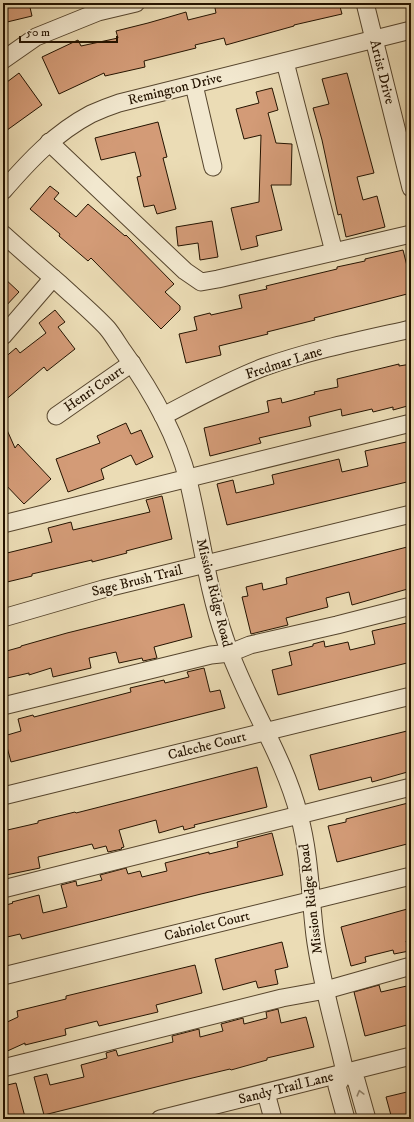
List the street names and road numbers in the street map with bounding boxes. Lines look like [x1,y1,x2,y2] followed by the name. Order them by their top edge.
[365,38,399,106] street label: Artist Drive
[126,69,224,109] street label: Remington Drive
[243,342,325,384] street label: Fredmar Lane
[61,362,128,416] street label: Henri Court
[192,537,236,649] street label: Mission Ridge Road
[90,561,185,601] street label: Sage Brush Trail
[166,727,248,764] street label: Caleche Court
[295,843,327,955] street label: Mission Ridge Road
[162,907,252,945] street label: Cabriolet Court
[237,1067,336,1109] street label: Sandy Trail Lane

